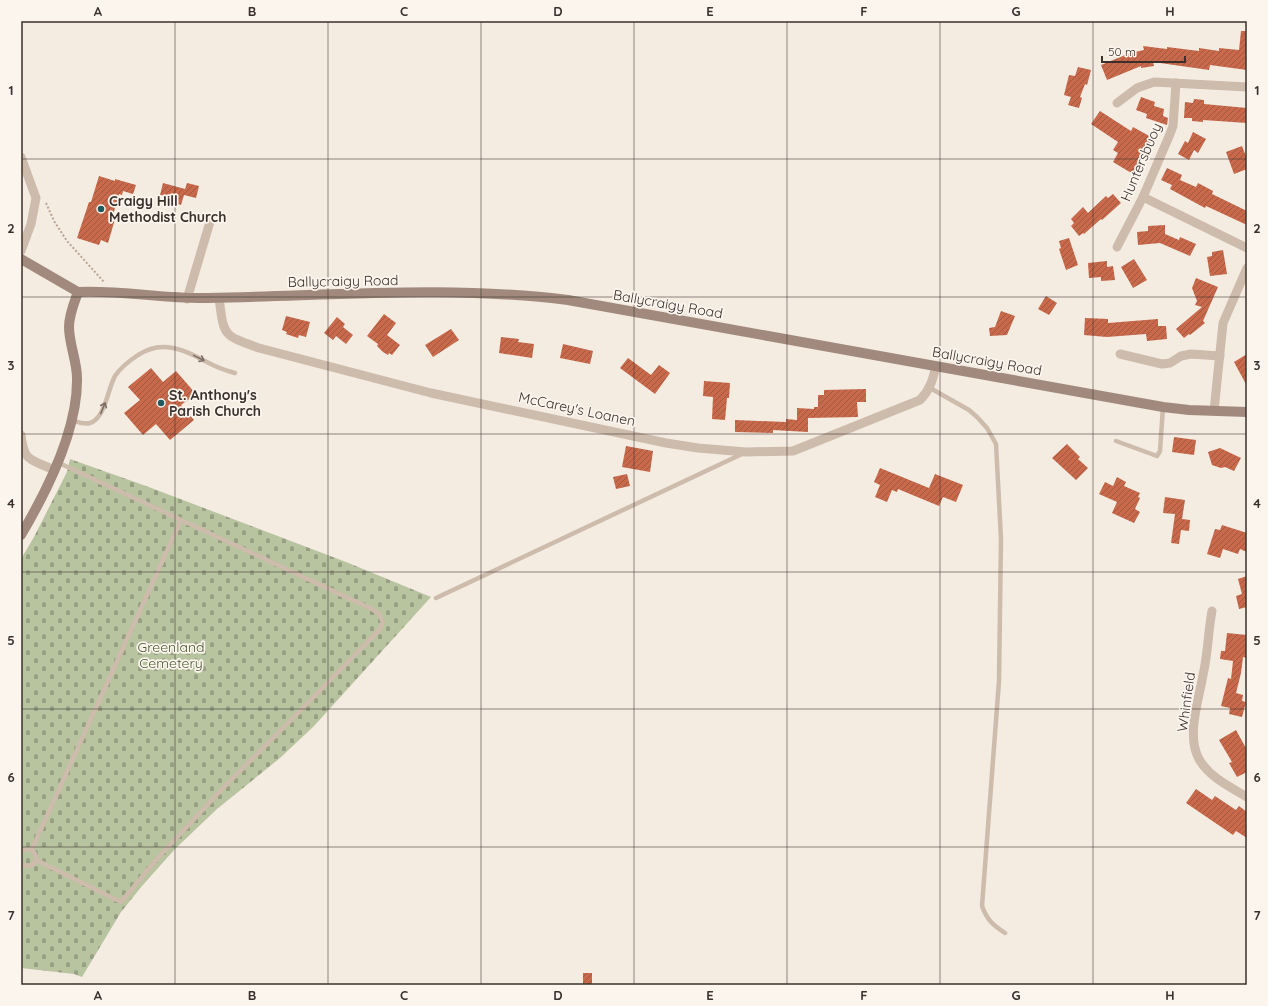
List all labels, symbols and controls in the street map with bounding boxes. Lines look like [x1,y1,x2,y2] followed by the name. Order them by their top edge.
[94,3,103,19] text: A
[248,3,256,19] text: B
[400,3,408,19] text: C
[553,3,563,19] text: D
[706,3,714,19] text: E
[860,3,868,19] text: F
[1011,3,1021,19] text: G
[1165,3,1175,19] text: H
[1102,38,1185,64] scale bar
[1108,44,1136,59] text: 50 m
[8,82,14,98] text: 1
[1254,82,1260,98] text: 1
[1116,120,1166,204] street label: Huntersbuoy
[109,192,226,226] place label: Craigy Hill Methodist Church
[96,204,106,214] marker: Craigy Hill Methodist Church
[7,220,15,236] text: 2
[1253,220,1261,236] text: 2
[287,271,399,291] street label: Ballycraigy Road
[612,286,724,322] street label: Ballycraigy Road
[931,343,1043,379] street label: Ballycraigy Road
[193,355,205,362] one-way arrow
[8,357,15,373] text: 3
[1254,357,1261,373] text: 3
[169,386,261,420] place label: St. Anthony's Parish Church
[517,388,637,430] street label: McCarey's Loanen
[156,398,166,408] marker: St. Anthony's Parish Church
[99,402,107,414] one-way arrow
[7,495,15,511] text: 4
[1253,495,1261,511] text: 4
[7,632,15,648] text: 5
[1253,632,1261,648] text: 5
[137,638,205,672] park label: Greenland Cemetery
[1173,671,1199,733] street label: Whinfield
[7,769,15,785] text: 6
[1253,769,1261,785] text: 6
[7,907,15,923] text: 7
[1253,907,1261,923] text: 7
[94,987,103,1003] text: A
[248,987,256,1003] text: B
[400,987,408,1003] text: C
[553,987,563,1003] text: D
[706,987,714,1003] text: E
[860,987,868,1003] text: F
[1011,987,1021,1003] text: G
[1165,987,1175,1003] text: H

